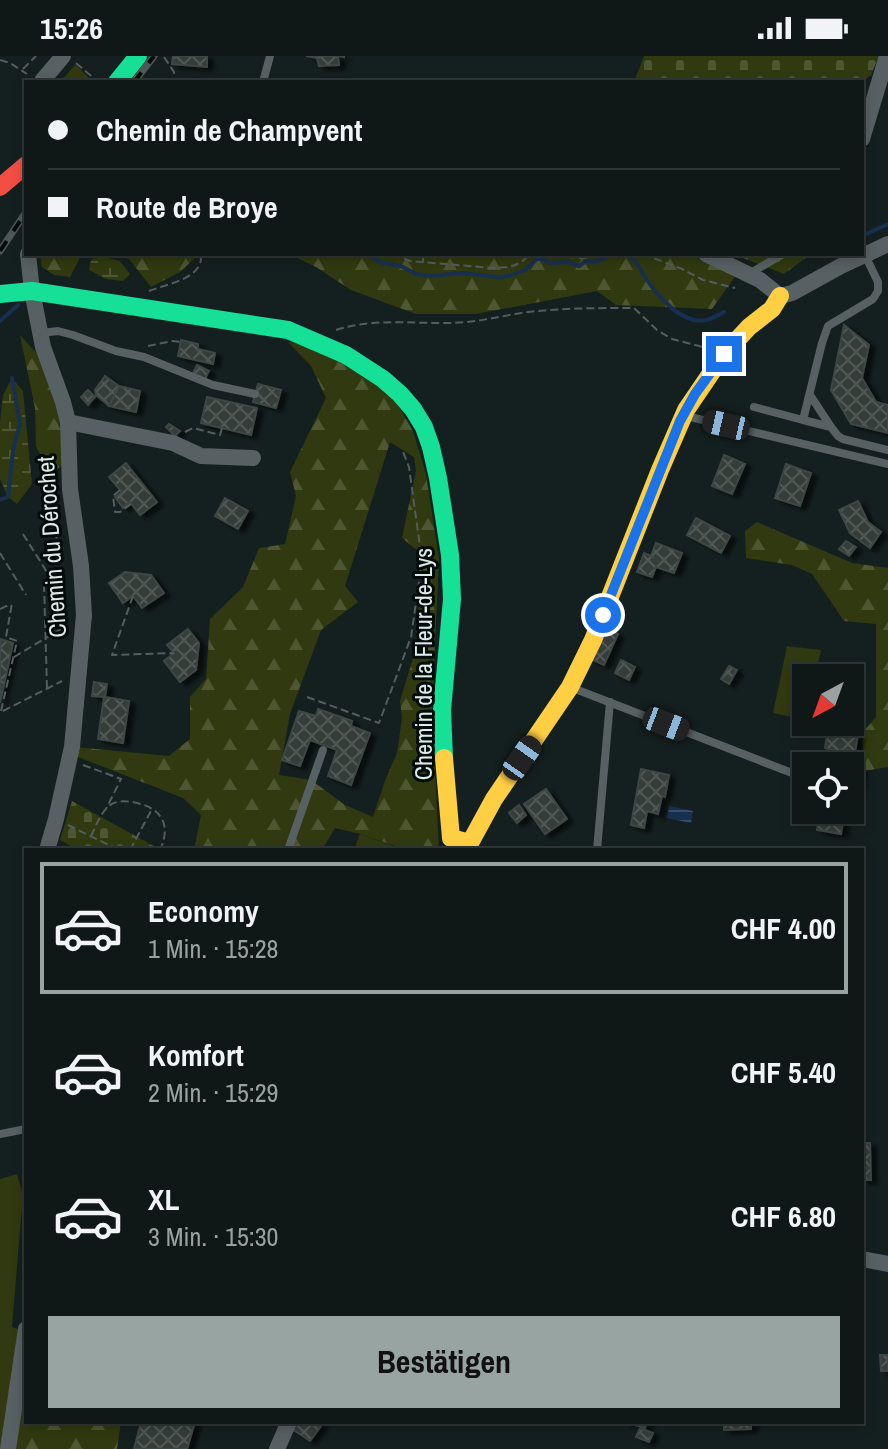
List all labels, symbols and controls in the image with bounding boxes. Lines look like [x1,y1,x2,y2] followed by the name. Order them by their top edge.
[40,8,103,48] text: 15:26
[96,110,363,150] text: Chemin de Champvent
[96,187,278,227] text: Route de Broye
[706,336,742,372] route end
[700,408,752,442] car
[29,455,73,639] street label: Chemin du Dérochet
[407,548,439,780] street label: Chemin de la Fleur-de-Lys
[585,597,621,633] route start
[792,664,864,736] north arrow
[792,664,864,824] map controls
[639,704,693,744] car
[498,731,546,785] car
[792,752,864,824] button: locate
[148,891,259,931] text: Economy
[52,892,124,964] icon: car
[731,908,836,948] text: CHF 4.00
[148,931,278,966] text: 1 Min. · 15:28
[148,1035,244,1075] text: Komfort
[52,1036,124,1108] icon: car
[731,1052,836,1092] text: CHF 5.40
[148,1075,278,1110] text: 2 Min. · 15:29
[148,1179,179,1219] text: XL
[52,1180,124,1252] icon: car
[731,1196,836,1236] text: CHF 6.80
[148,1219,278,1254] text: 3 Min. · 15:30
[48,1316,840,1408] button: Bestätigen

